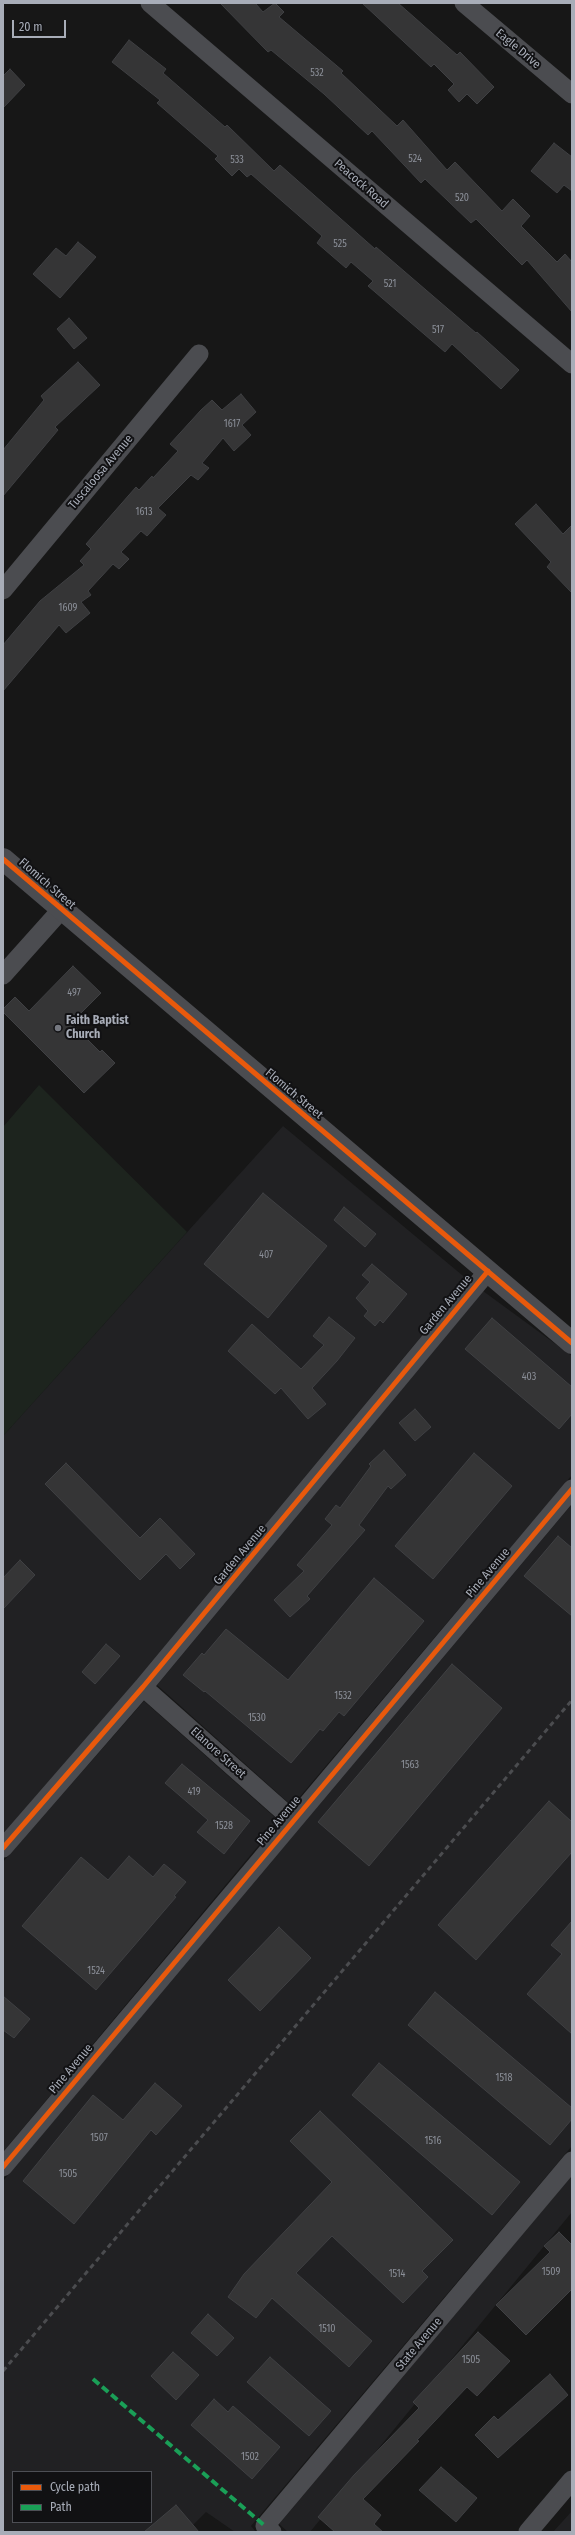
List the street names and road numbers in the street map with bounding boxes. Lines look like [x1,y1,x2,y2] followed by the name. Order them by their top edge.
[493,26,543,72] street label: Eagle Drive
[331,157,391,211] street label: Peacock Road
[66,432,136,512] street label: Tuscaloosa Avenue
[16,855,78,913] street label: Flomich Street
[262,1066,326,1122] street label: Flomich Street
[417,1272,475,1338] street label: Garden Avenue
[211,1522,269,1588] street label: Garden Avenue
[463,1545,513,1601] street label: Pine Avenue
[187,1724,249,1782] street label: Elanore Street
[254,1793,304,1849] street label: Pine Avenue
[46,2041,96,2097] street label: Pine Avenue
[393,2315,445,2373] street label: State Avenue

